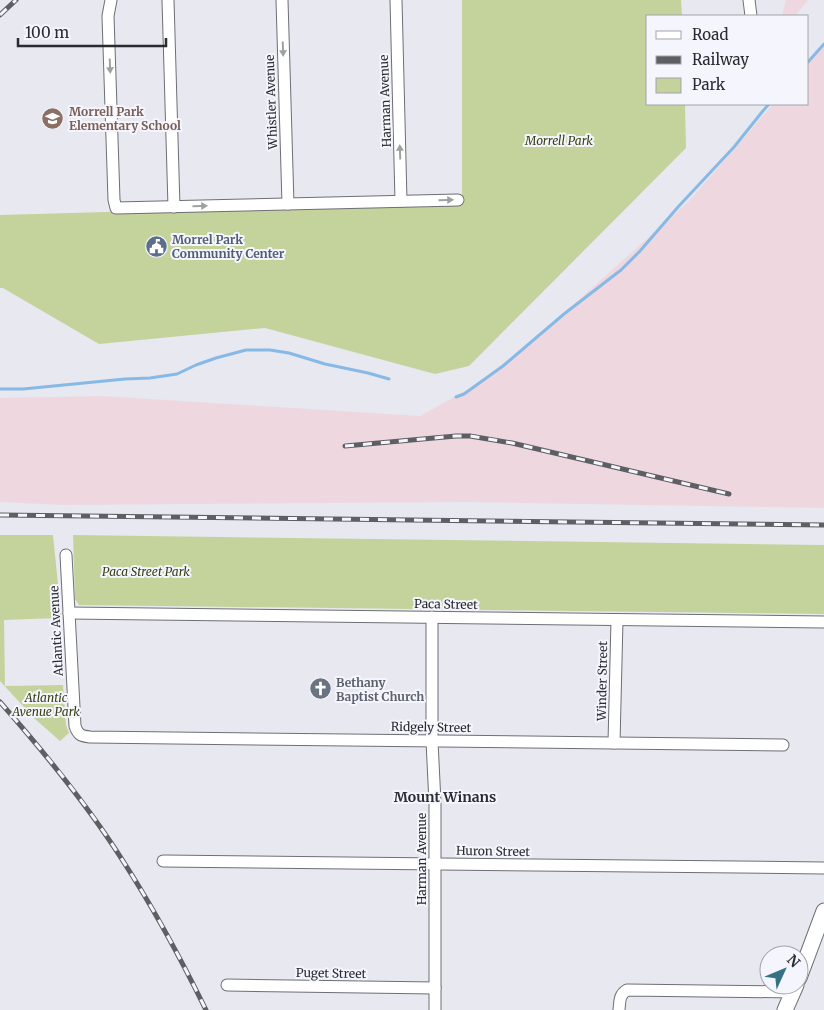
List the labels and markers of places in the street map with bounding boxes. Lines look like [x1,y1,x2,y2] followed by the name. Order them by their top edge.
[69,104,181,133] place label: Morrell Park Elementary School
[41,106,65,130] school or university icon: Morrell Park Elementary School
[172,232,285,261] place label: Morrel Park Community Center
[144,234,168,258] public building icon: Morrel Park Community Center
[336,675,424,704] place label: Bethany Baptist Church
[308,677,332,701] church icon: Bethany Baptist Church

